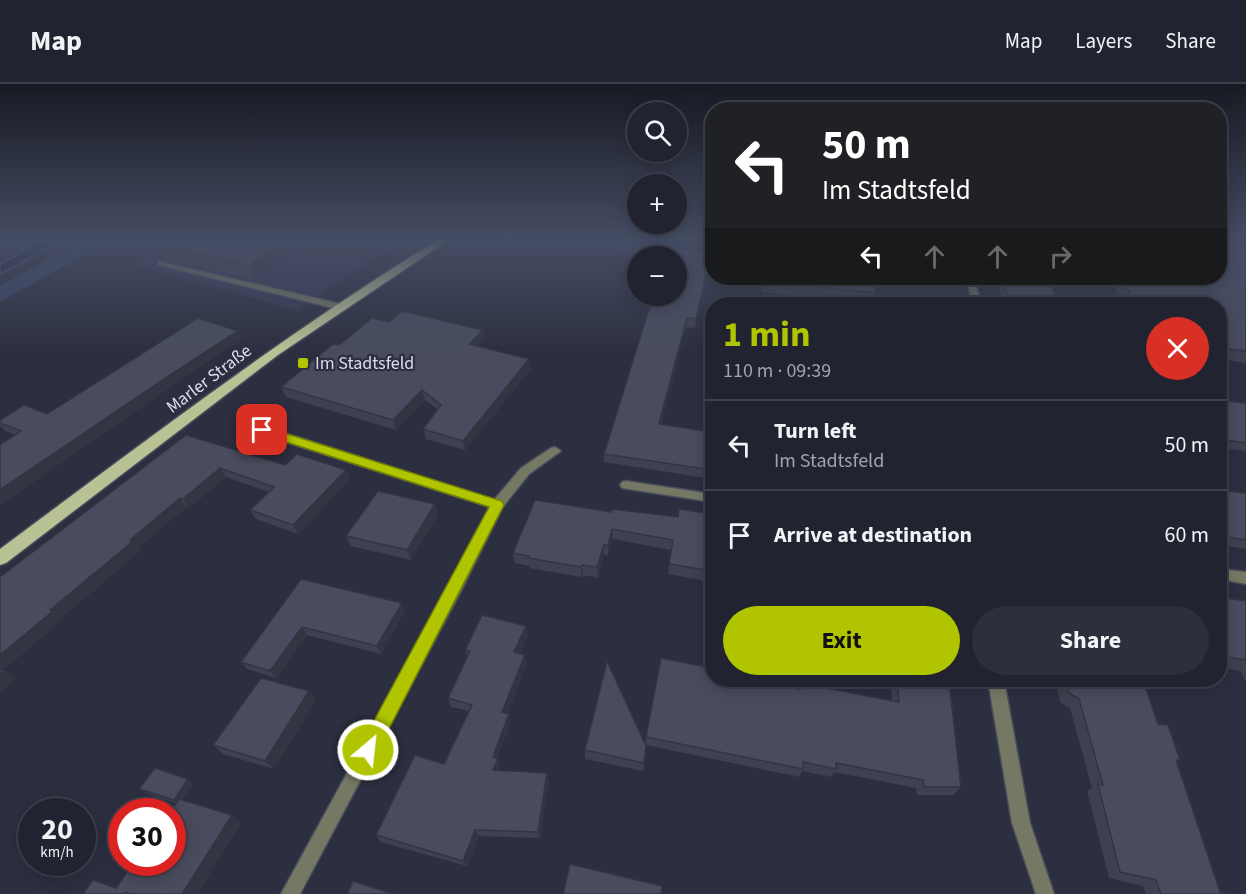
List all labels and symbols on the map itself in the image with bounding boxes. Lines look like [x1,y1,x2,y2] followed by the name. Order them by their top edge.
[161,339,257,419] street label: Marler Straße
[315,351,414,376] place label: Im Stadtsfeld
[296,356,310,370] marker: Im Stadtsfeld
[236,404,287,455] pin
[336,718,400,782] position arrow
[108,798,186,876] speed limit sign: 30

